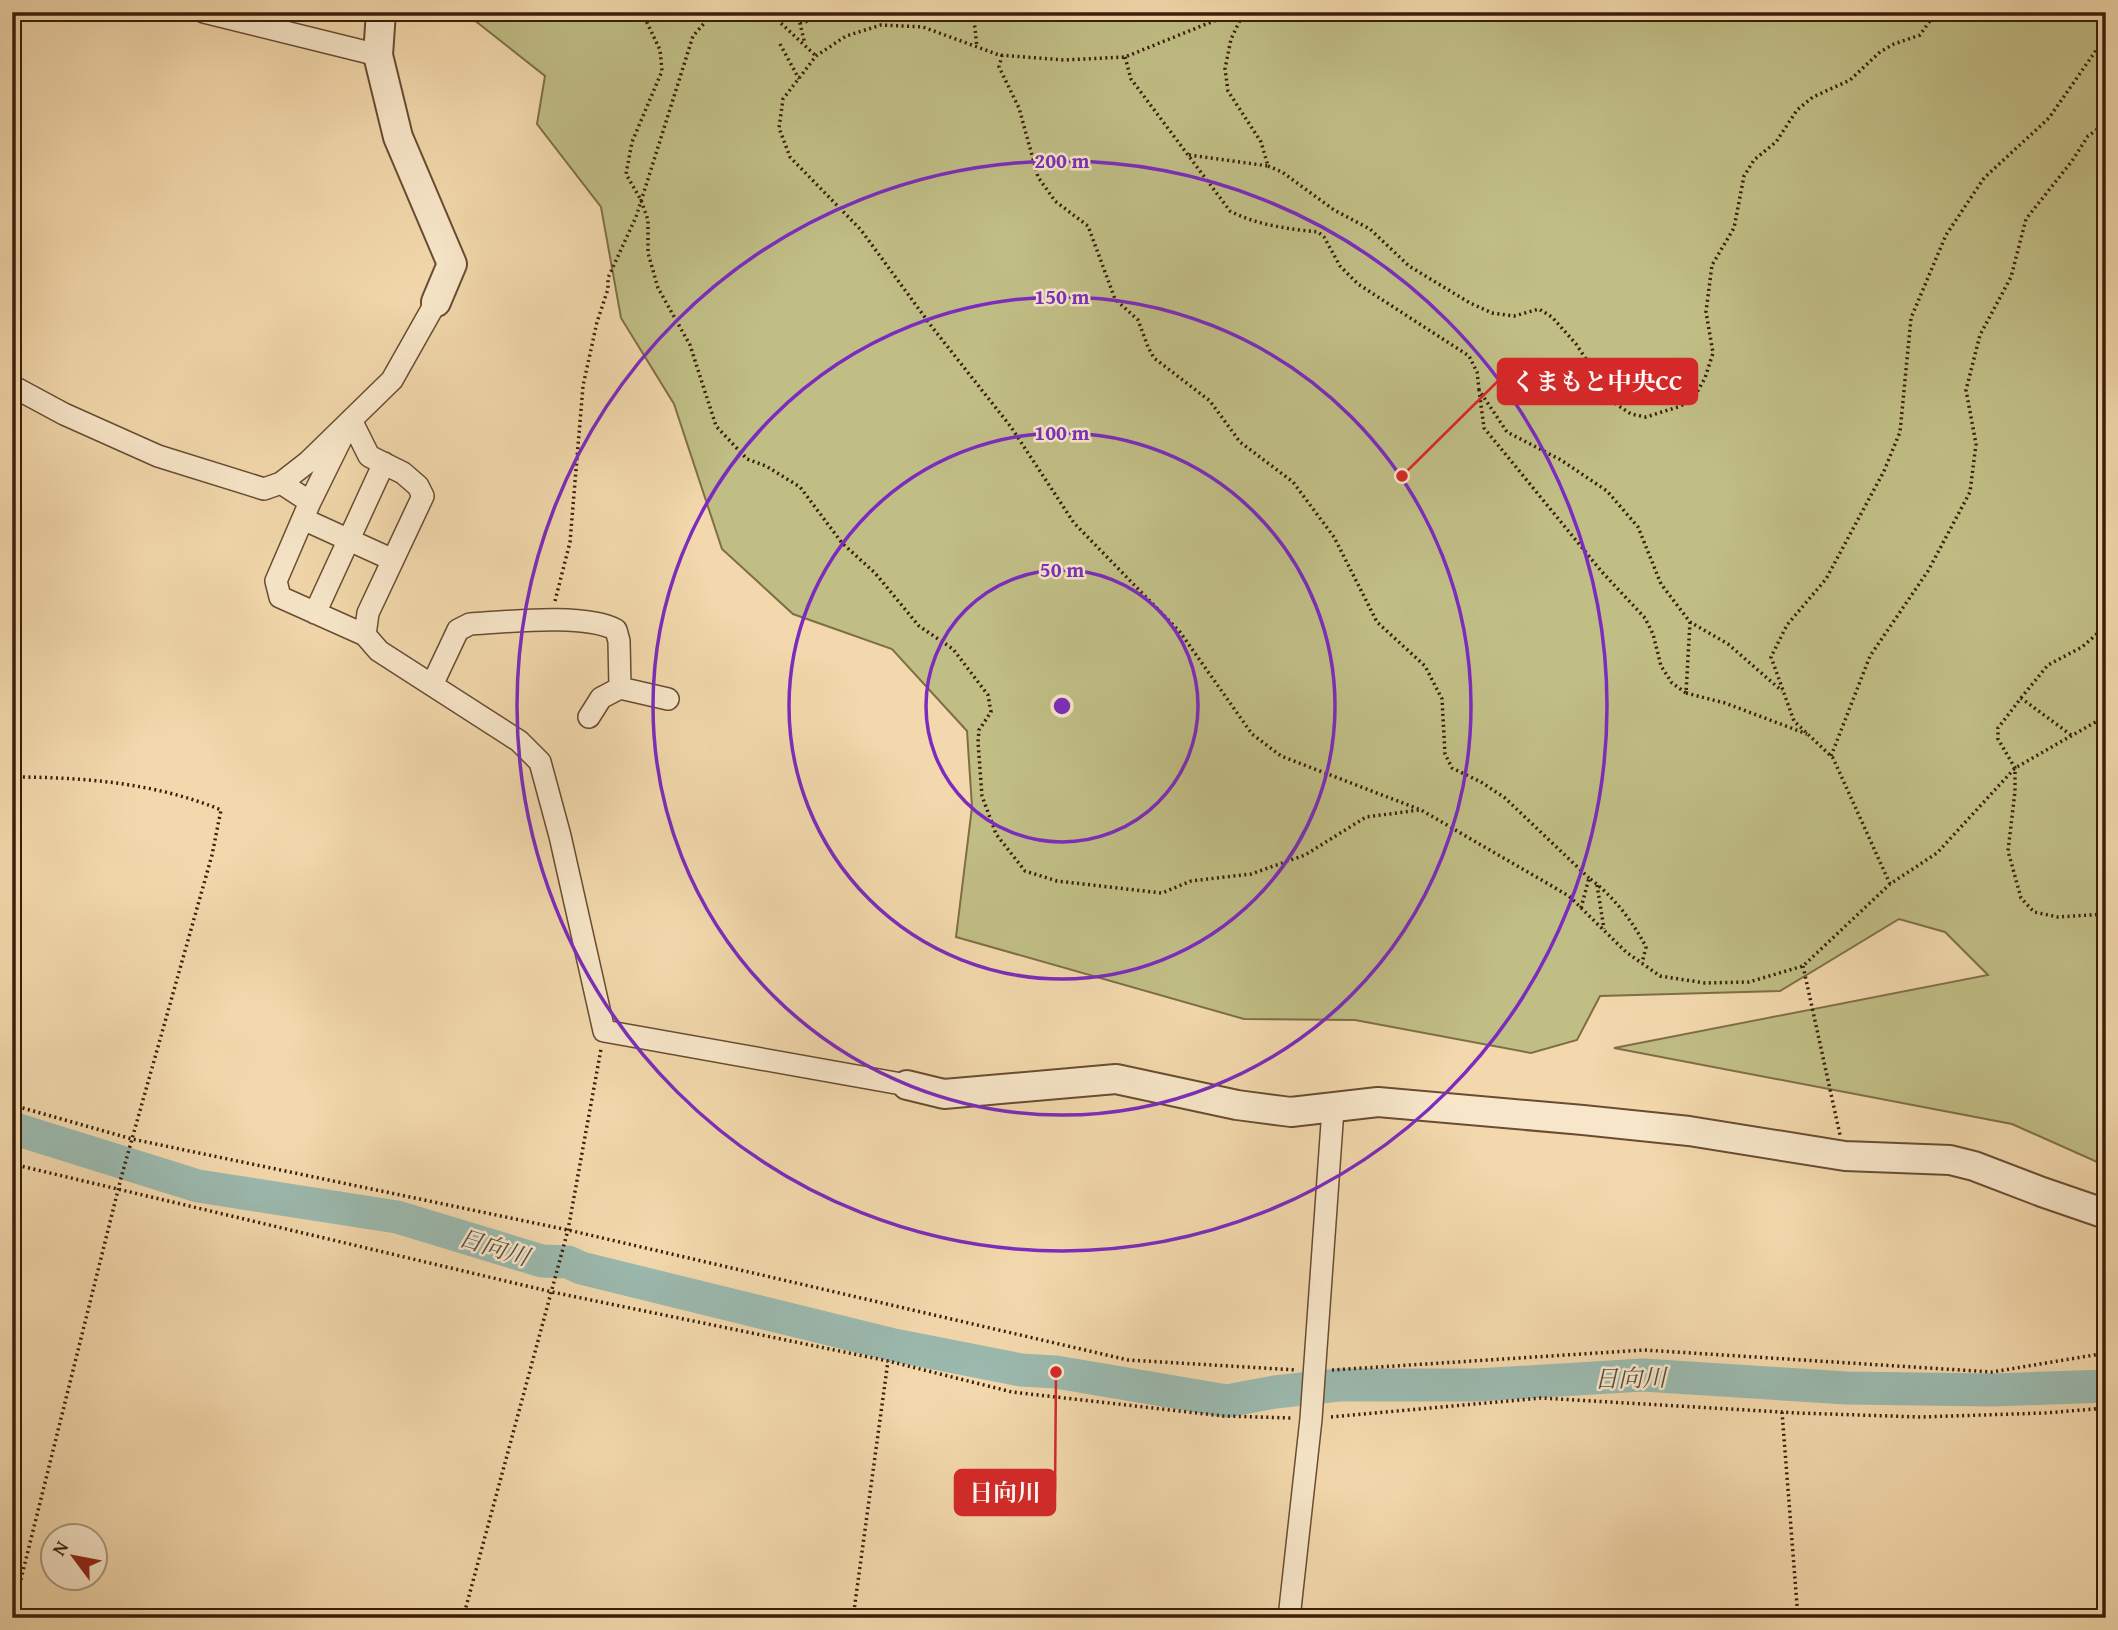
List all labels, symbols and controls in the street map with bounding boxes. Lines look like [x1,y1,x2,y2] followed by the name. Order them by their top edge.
[1034,145,1090,176] text: 200 m
[1034,281,1090,312] text: 150 m
[1498,359,1697,404] callout: くまもと中央CC
[1511,364,1683,399] text: くまもと中央CC
[1034,417,1090,448] text: 100 m
[1040,554,1084,585] text: 50 m
[1050,694,1074,718] centre of rings
[454,1220,536,1275] water label: 日向川
[1594,1360,1669,1396] water label: 日向川
[955,1470,1055,1515] callout: 日向川
[969,1475,1041,1510] text: 日向川
[38,1522,108,1592] north arrow
[44,1535,75,1561] text: N

